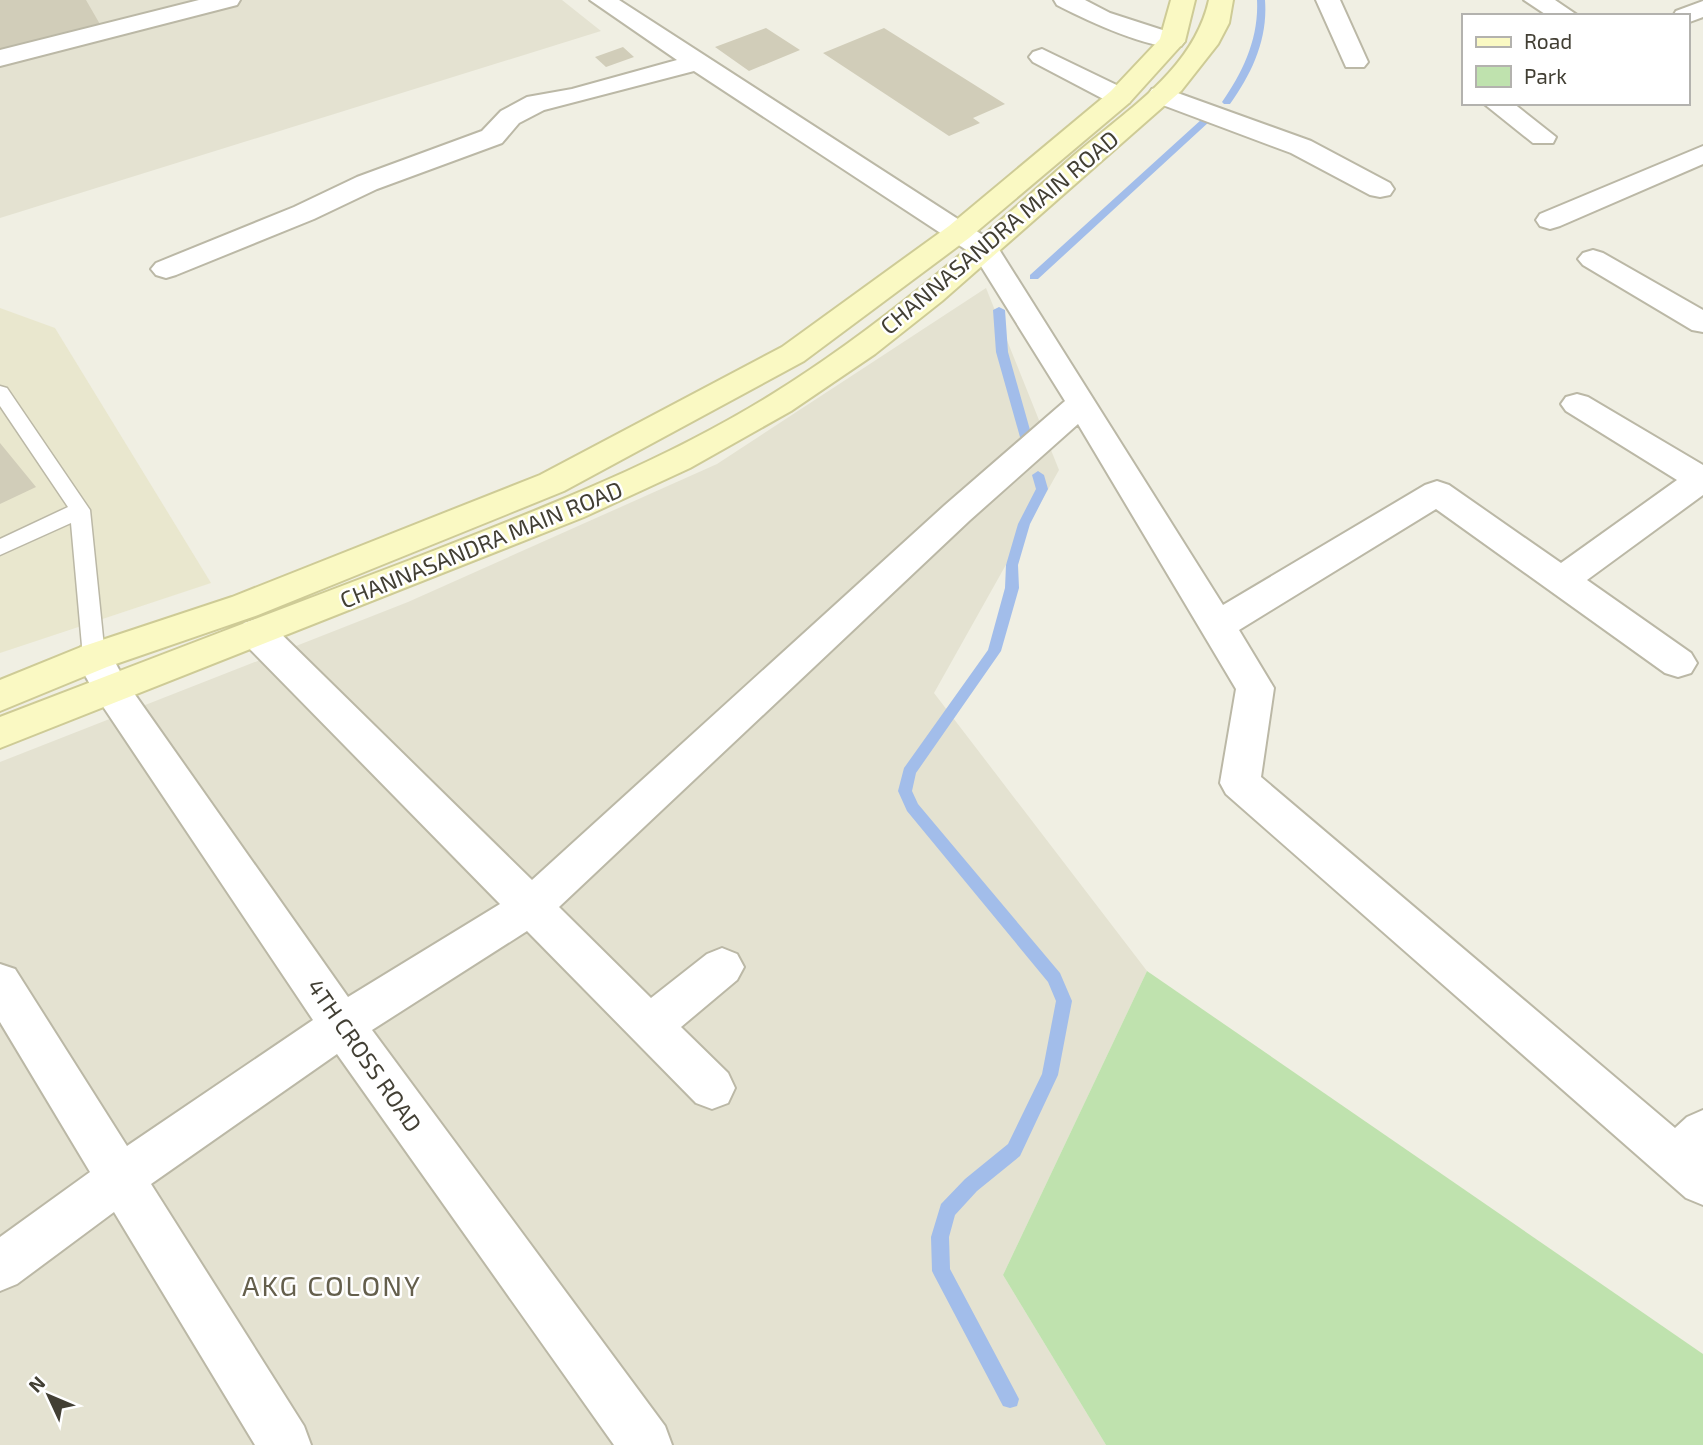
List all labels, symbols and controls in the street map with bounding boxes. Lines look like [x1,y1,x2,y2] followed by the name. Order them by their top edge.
[1462,14,1689,105] legend
[1524,28,1572,53] text: Road
[1524,63,1567,88] text: Park
[874,124,1124,340] street label: CHANNASANDRA MAIN ROAD
[336,474,626,614] street label: CHANNASANDRA MAIN ROAD
[302,973,428,1137] street label: 4TH CROSS ROAD
[242,1268,422,1302] district label: AKG COLONY
[14,1361,84,1431] north arrow
[23,1371,49,1397] text: N

